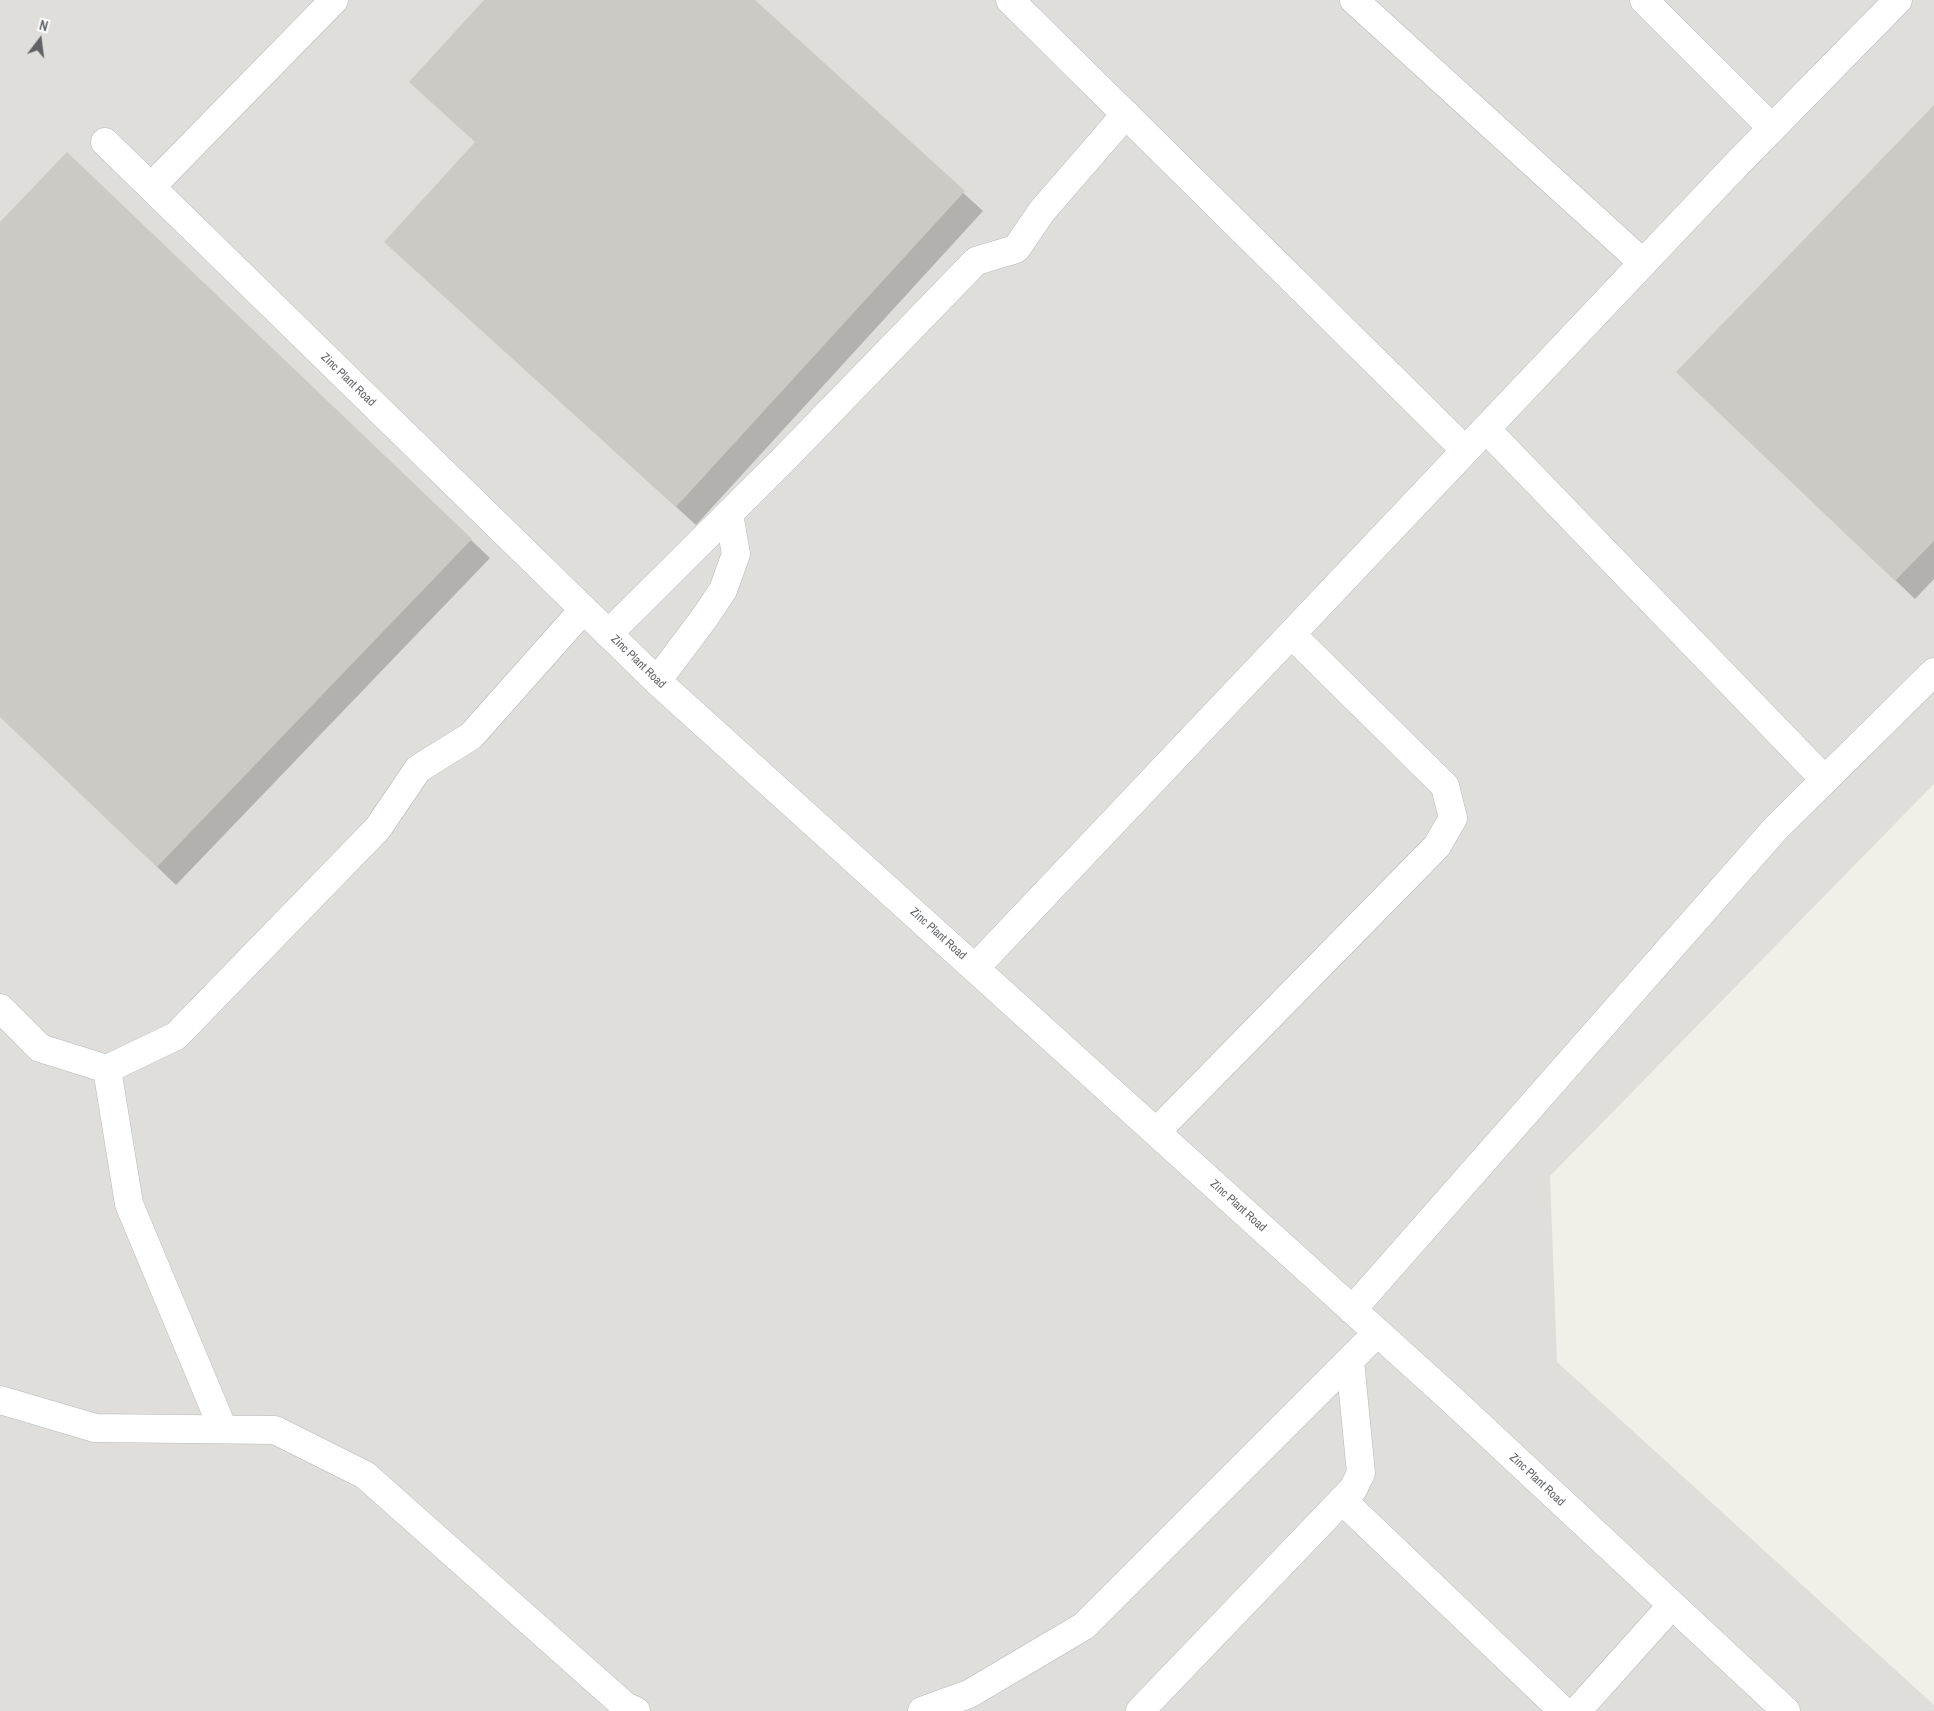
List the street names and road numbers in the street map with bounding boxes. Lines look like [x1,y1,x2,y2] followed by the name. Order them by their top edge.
[318,350,378,410] street label: Zinc Plant Road
[608,632,668,692] street label: Zinc Plant Road
[907,905,969,963] street label: Zinc Plant Road
[1207,1177,1269,1235] street label: Zinc Plant Road
[1506,1451,1568,1509] street label: Zinc Plant Road

